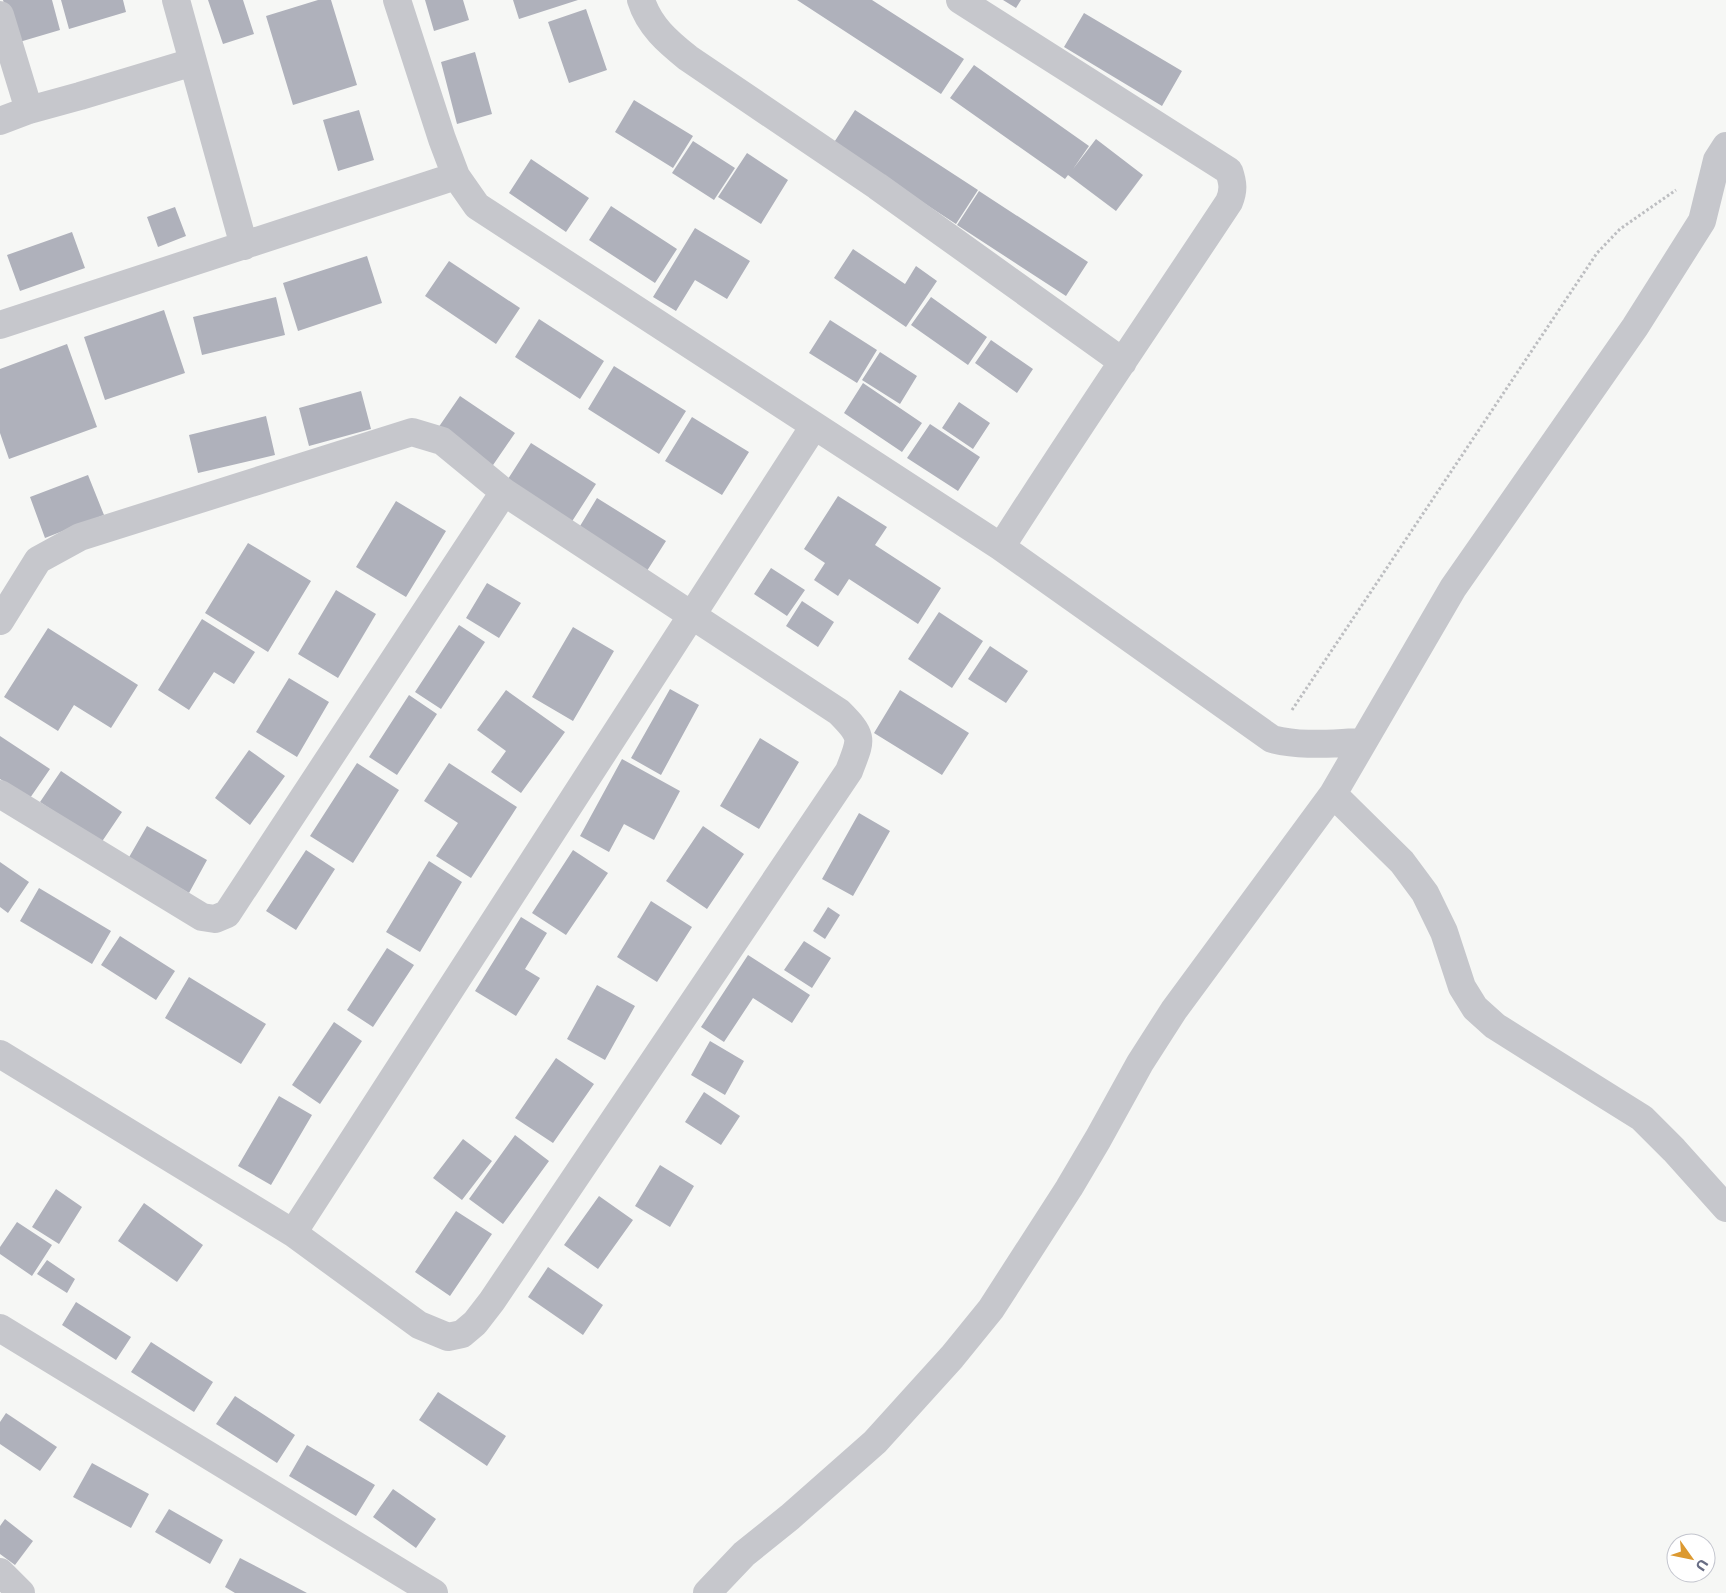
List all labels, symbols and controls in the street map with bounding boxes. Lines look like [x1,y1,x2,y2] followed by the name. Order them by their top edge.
[1666,1533,1716,1583] north arrow
[1691,1556,1712,1575] text: U

